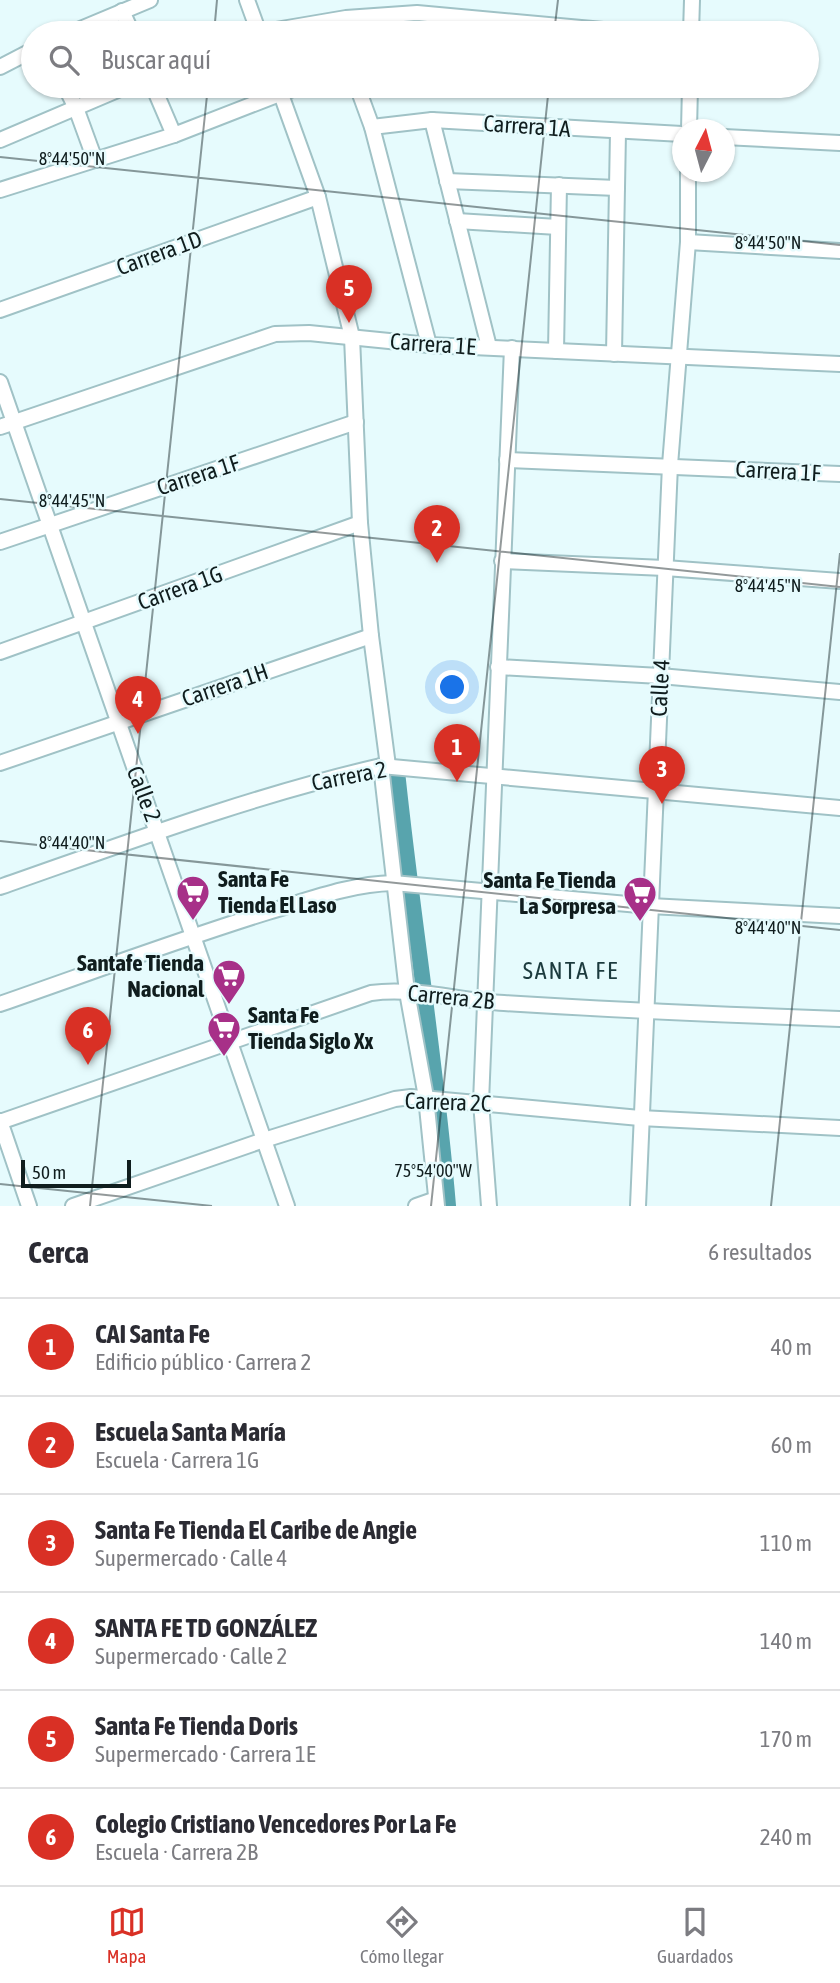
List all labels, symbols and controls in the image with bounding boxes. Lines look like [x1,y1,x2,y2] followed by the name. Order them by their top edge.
[21,21,819,98] search box
[45,41,83,79] icon: search
[101,45,211,75] text: Buscar aquí
[483,110,572,142] street label: Carrera 1A
[672,119,735,182] north arrow
[39,148,105,169] text: 8°44'50"N
[113,226,205,280] street label: Carrera 1D
[735,232,801,253] text: 8°44'50"N
[326,265,372,323] pin: 5
[389,328,477,360] street label: Carrera 1E
[153,449,243,501] street label: Carrera 1F
[735,456,822,486] street label: Carrera 1F
[39,490,105,511] text: 8°44'45"N
[414,505,460,563] pin: 2
[134,561,226,615] street label: Carrera 1G
[735,575,801,596] text: 8°44'45"N
[178,658,272,712] street label: Carrera 1H
[646,659,674,717] street label: Calle 4
[435,670,469,704] your location
[115,676,161,734] pin: 4
[434,724,480,782] pin: 1
[639,746,685,804] pin: 3
[309,756,389,796] street label: Carrera 2
[122,763,166,825] street label: Calle 2
[39,832,105,853] text: 8°44'40"N
[218,866,337,918] place label: Santa Fe Tienda El Laso
[483,867,616,919] place label: Santa Fe Tienda La Sorpresa
[174,873,212,922] supermarket icon: Santa Fe Tienda El Laso
[621,874,659,923] supermarket icon: Santa Fe Tienda La Sorpresa
[735,917,801,938] text: 8°44'40"N
[77,950,205,1002] place label: Santafe Tienda Nacional
[210,957,248,1006] supermarket icon: Santafe Tienda Nacional
[523,957,619,984] district label: SANTA FE
[406,980,496,1014] street label: Carrera 2B
[248,1002,374,1054] place label: Santa Fe Tienda Siglo Xx
[65,1007,111,1065] pin: 6
[205,1009,243,1058] supermarket icon: Santa Fe Tienda Siglo Xx
[404,1088,492,1116] street label: Carrera 2C
[21,1157,131,1189] scale bar
[394,1160,472,1181] text: 75°54'00"W
[32,1161,66,1183] text: 50 m
[28,1235,89,1269] text: Cerca
[708,1239,812,1265] text: 6 resultados
[95,1319,210,1349] text: CAI Santa Fe
[46,1334,56,1360] text: 1
[771,1334,812,1360] text: 40 m
[95,1349,311,1375] text: Edificio público · Carrera 2
[95,1417,286,1447] text: Escuela Santa María
[46,1432,56,1458] text: 2
[771,1432,812,1458] text: 60 m
[95,1447,259,1473] text: Escuela · Carrera 1G
[95,1515,417,1545] text: Santa Fe Tienda El Caribe de Angie
[46,1530,56,1556] text: 3
[760,1530,812,1556] text: 110 m
[95,1545,287,1571] text: Supermercado · Calle 4
[95,1613,317,1643] text: SANTA FE TD GONZÁLEZ
[46,1628,56,1654] text: 4
[760,1628,812,1654] text: 140 m
[95,1643,287,1669] text: Supermercado · Calle 2
[95,1711,298,1741] text: Santa Fe Tienda Doris
[46,1726,56,1752] text: 5
[760,1726,812,1752] text: 170 m
[95,1741,316,1767] text: Supermercado · Carrera 1E
[95,1809,457,1839] text: Colegio Cristiano Vencedores Por La Fe
[46,1824,56,1850] text: 6
[760,1824,812,1850] text: 240 m
[95,1839,258,1865] text: Escuela · Carrera 2B
[107,1903,146,1967] tab: Mapa
[360,1903,443,1967] tab: Cómo llegar
[657,1903,733,1967] tab: Guardados

